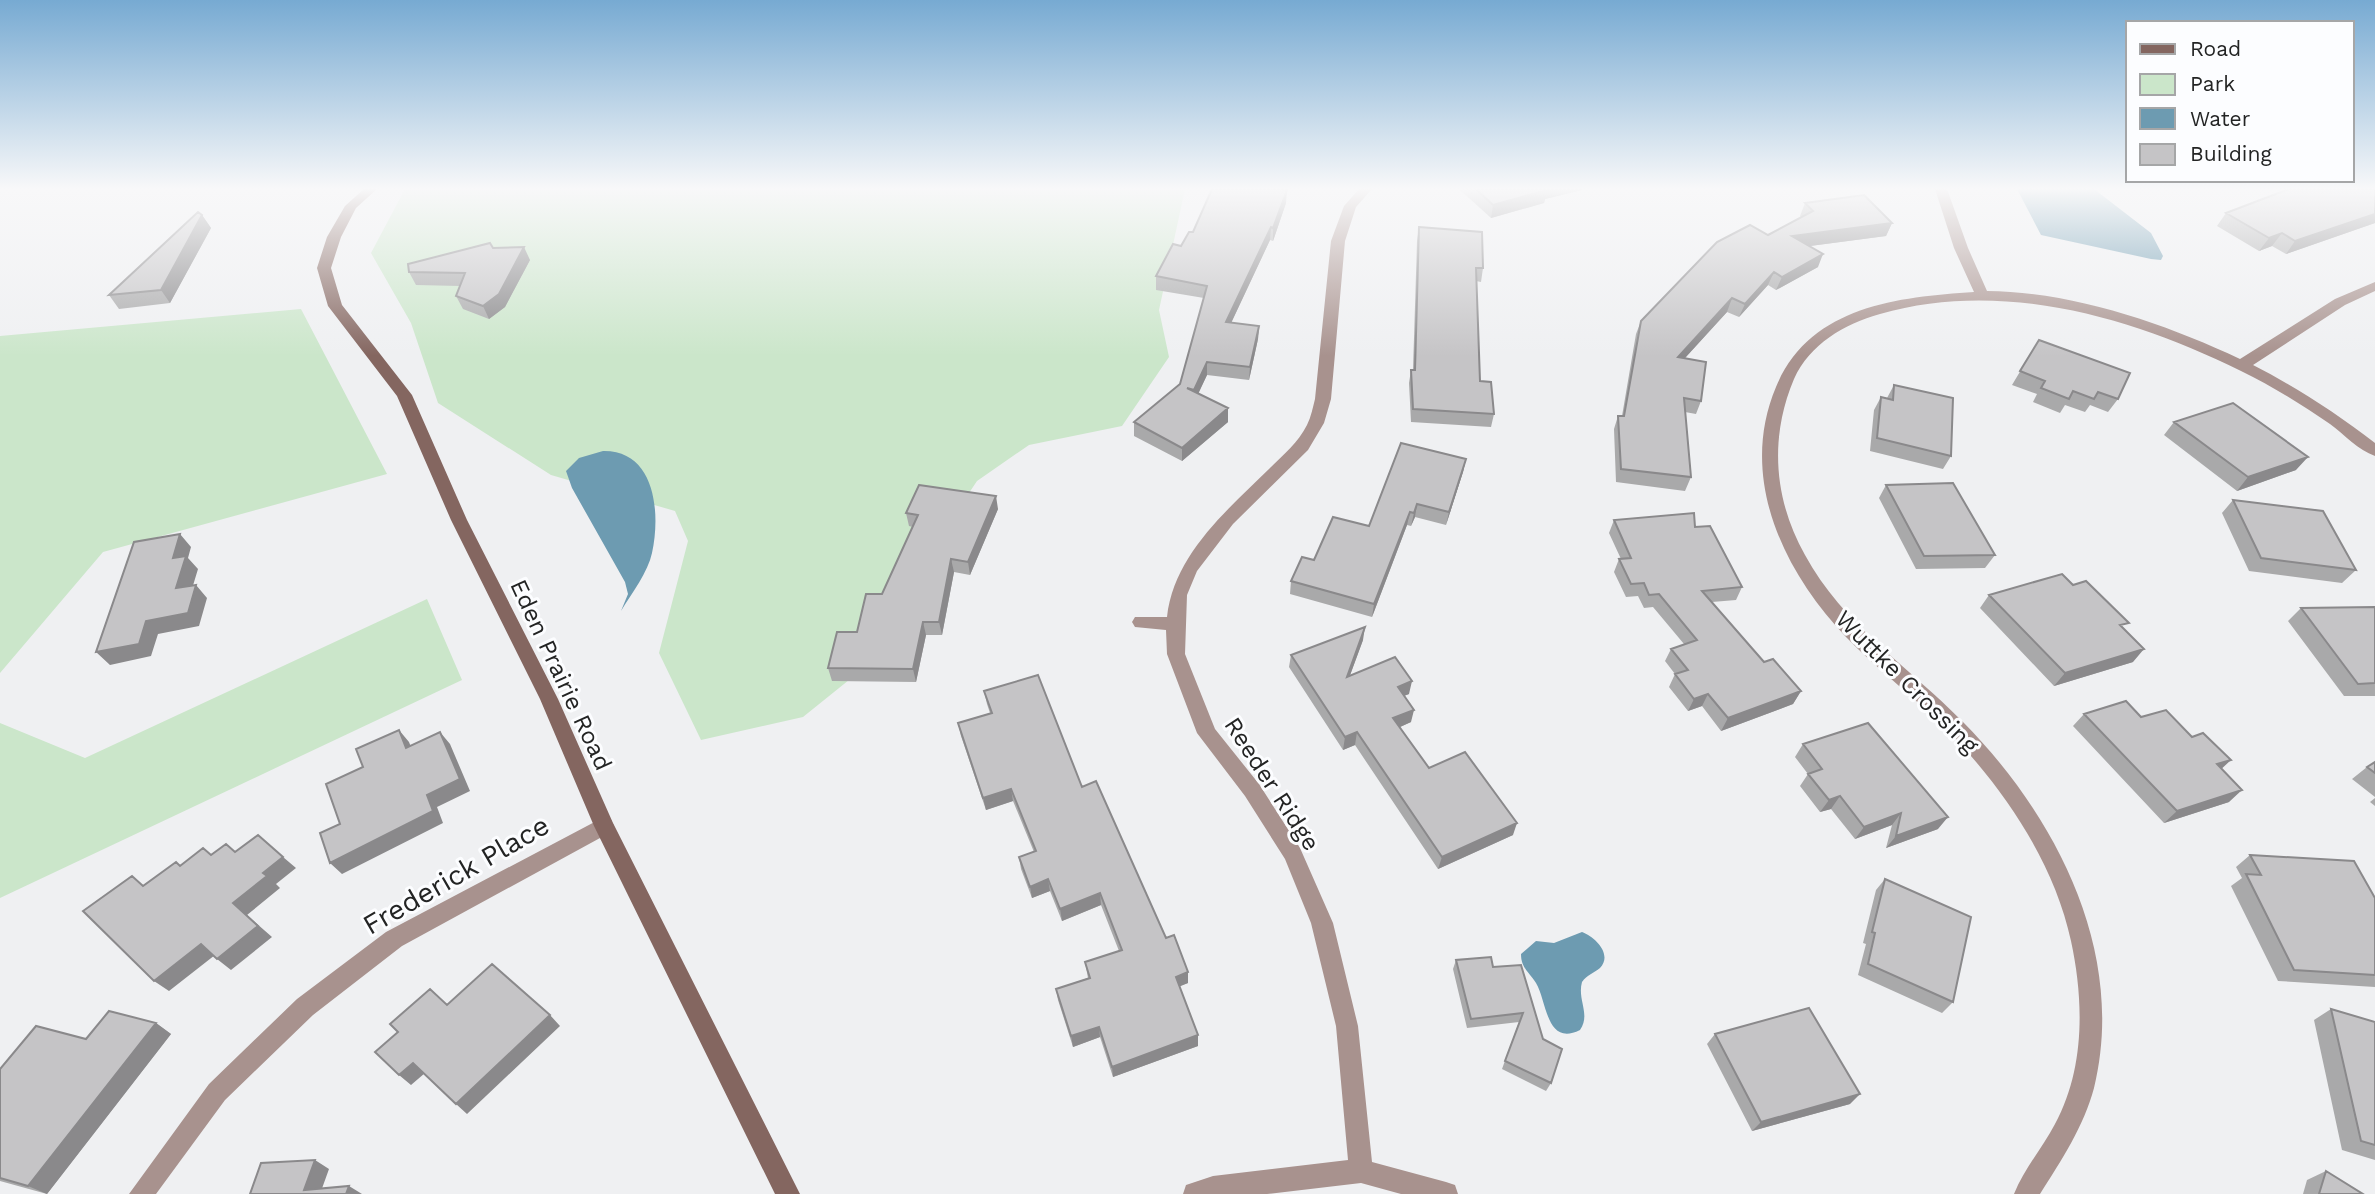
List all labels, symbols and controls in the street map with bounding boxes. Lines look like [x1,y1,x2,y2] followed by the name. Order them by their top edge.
[2126,21,2354,182] legend
[2190,36,2241,61] text: Road
[2190,71,2235,96] text: Park
[2190,106,2251,131] text: Water
[2190,141,2272,166] text: Building
[504,575,618,775] street label: Eden Prairie Road
[1830,605,1985,760] street label: Wuttke Crossing
[1218,712,1326,856] street label: Reeder Ridge
[357,808,555,942] street label: Frederick Place

